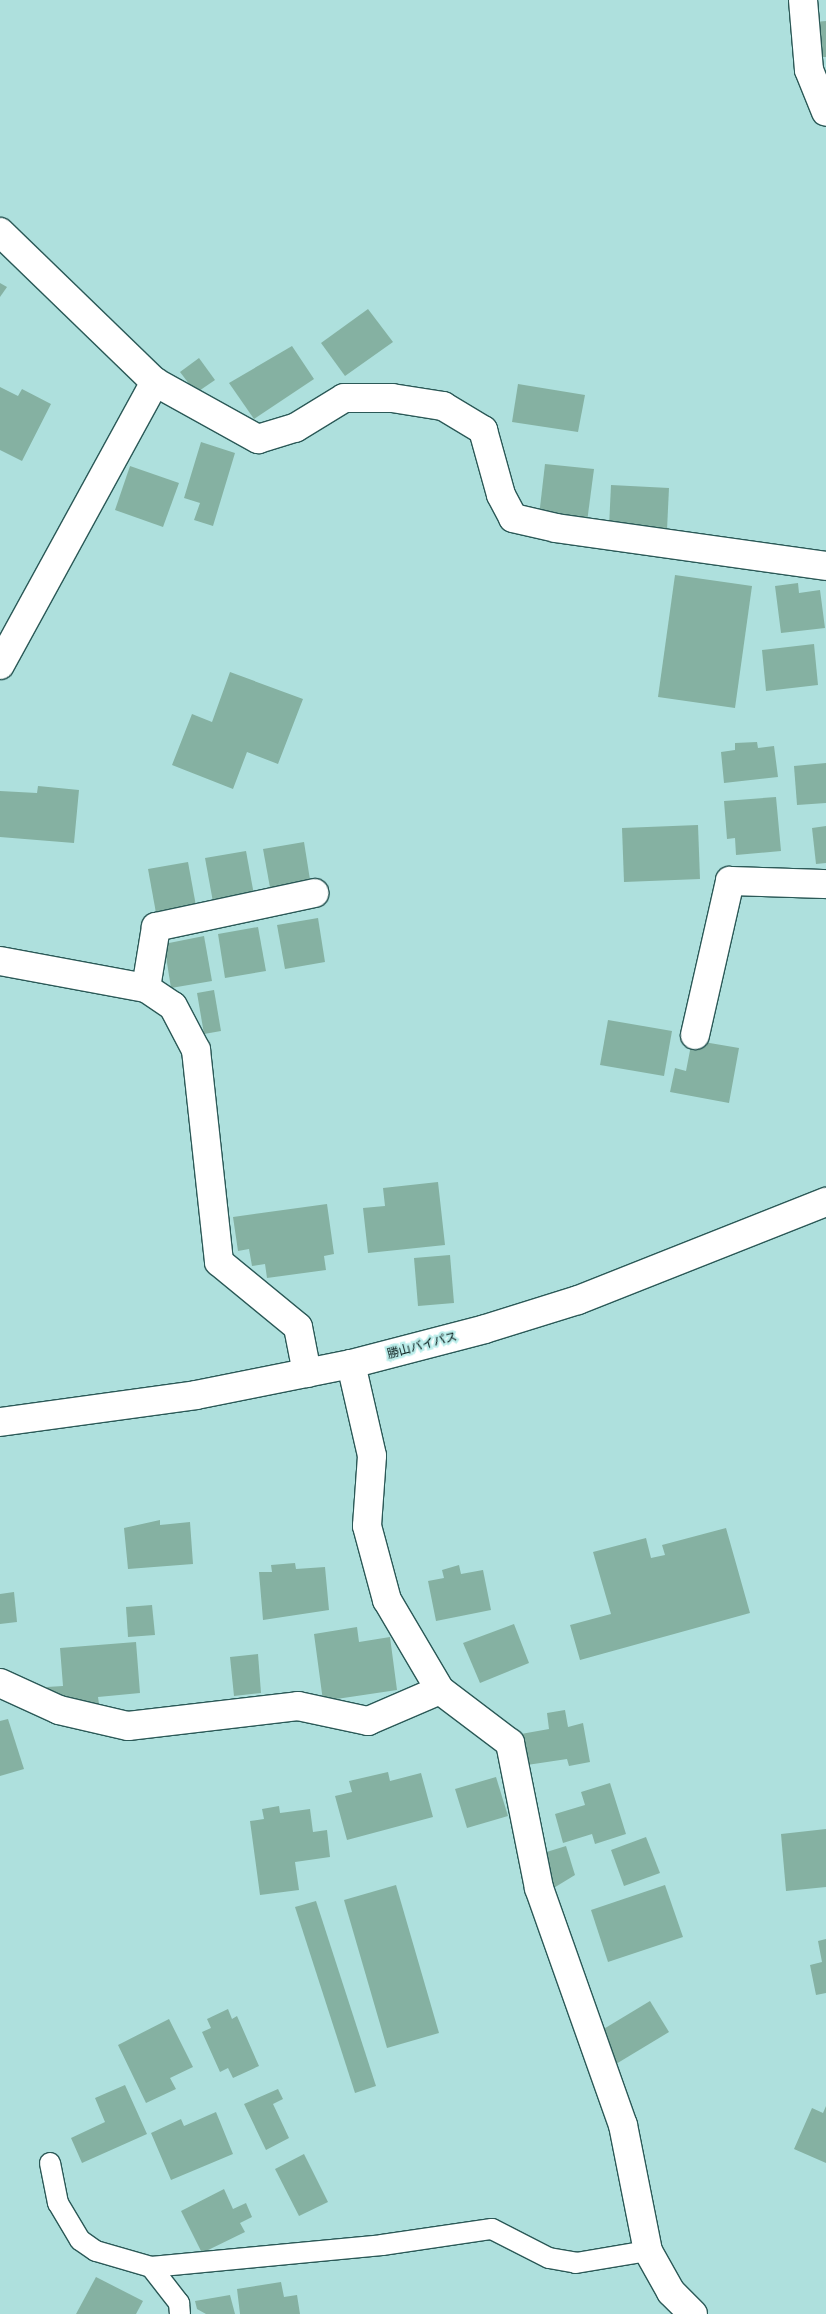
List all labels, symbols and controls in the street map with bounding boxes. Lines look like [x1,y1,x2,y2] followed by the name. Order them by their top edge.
[385,1329,459,1361] street label: 勝山バイパス

